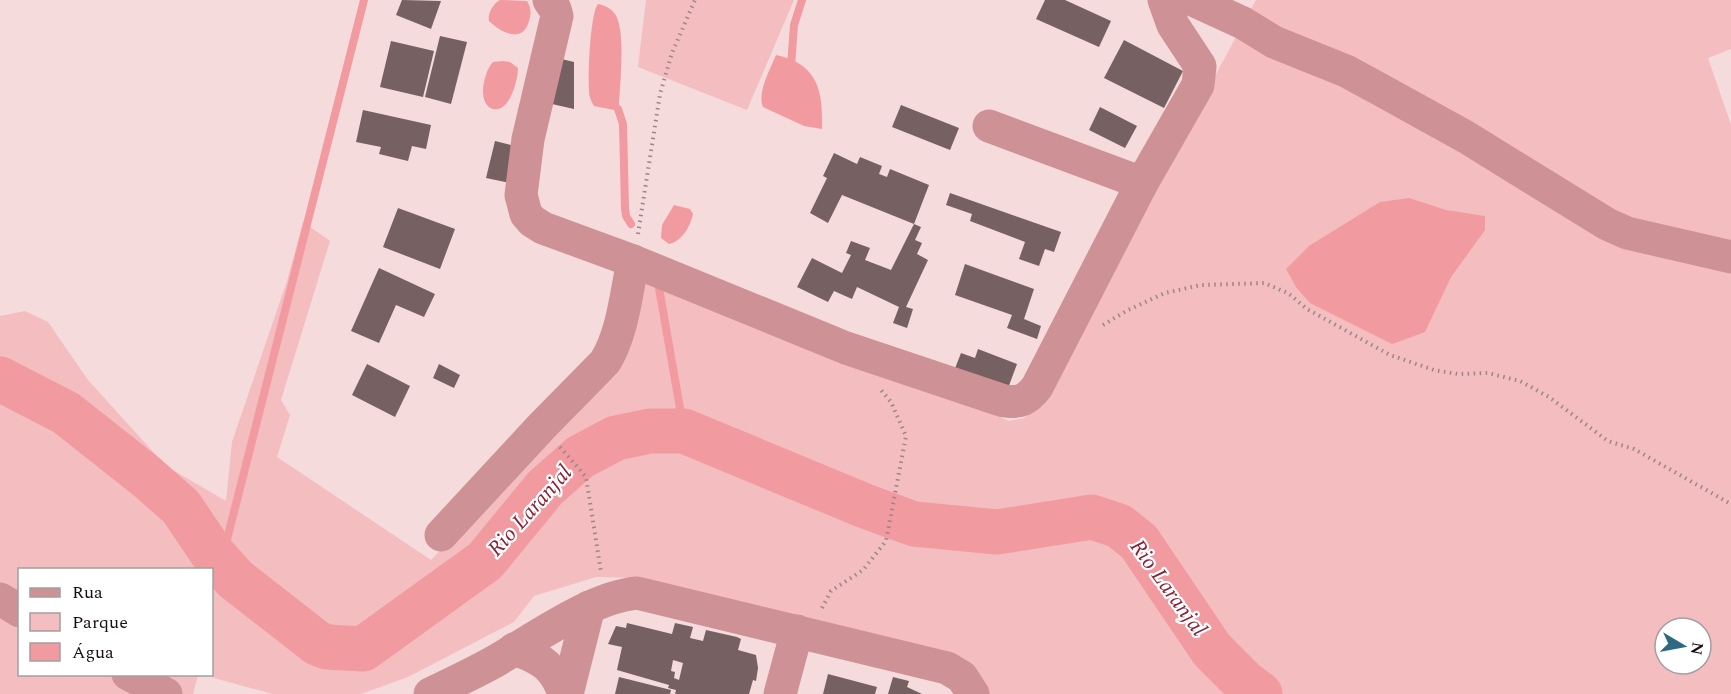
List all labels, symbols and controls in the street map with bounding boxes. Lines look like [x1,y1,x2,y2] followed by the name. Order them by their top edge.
[480,458,580,564] water label: Rio Laranjal
[1121,532,1215,644] water label: Rio Laranjal
[18,568,213,676] legend
[72,579,103,606] text: Rua
[72,609,128,636] text: Parque
[1653,616,1713,676] north arrow
[72,639,114,666] text: Água
[1684,640,1710,657] text: N

